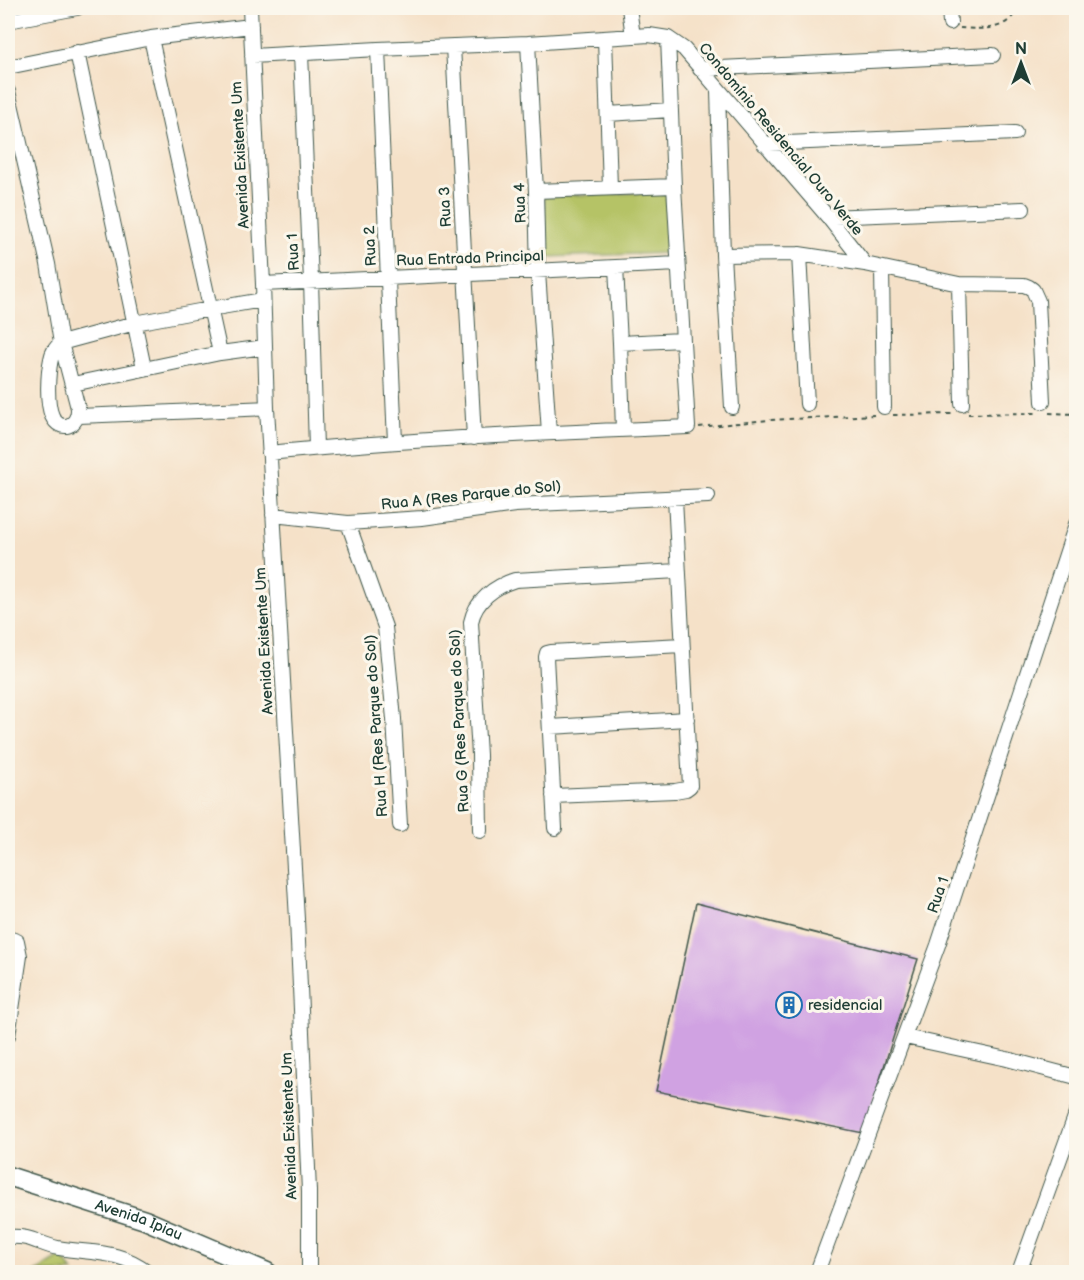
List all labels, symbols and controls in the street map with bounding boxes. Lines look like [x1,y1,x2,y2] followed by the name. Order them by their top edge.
[991,33,1051,93] north arrow
[694,39,867,240] street label: Condomínio Residencial Ouro Verde
[1015,40,1027,59] text: N
[227,81,254,229] street label: Avenida Existente Um
[510,182,531,224] street label: Rua 4
[435,186,456,228] street label: Rua 3
[360,225,381,267] street label: Rua 2
[283,233,304,271] street label: Rua 1
[396,246,544,271] street label: Rua Entrada Principal
[380,477,562,514] street label: Rua A (Res Parque do Sol)
[251,567,278,715] street label: Avenida Existente Um
[445,629,474,813] street label: Rua G (Res Parque do Sol)
[361,634,392,818] street label: Rua H (Res Parque do Sol)
[923,874,954,916] street label: Rua 1
[774,990,804,1020] building icon: residencial
[808,996,882,1015] place label: residencial
[277,1052,302,1200] street label: Avenida Existente Um
[93,1196,185,1245] street label: Avenida Ipiau

